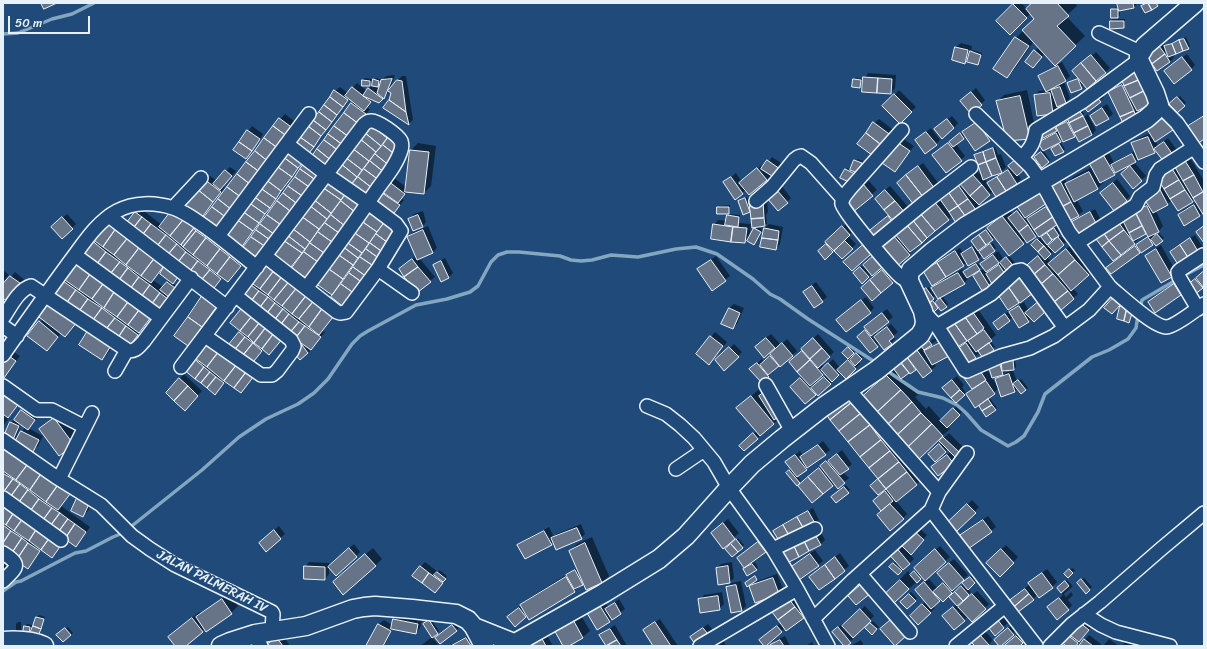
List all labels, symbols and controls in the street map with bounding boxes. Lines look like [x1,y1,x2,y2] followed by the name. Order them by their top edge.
[10,8,92,34] scale bar
[15,12,42,34] text: 50 m
[154,547,270,617] street label: JALAN PALMERAH IV

